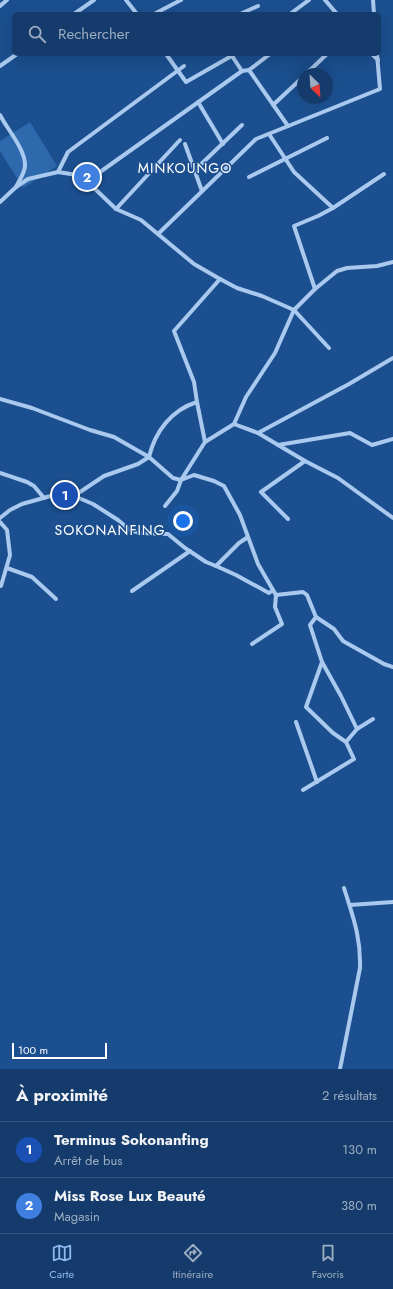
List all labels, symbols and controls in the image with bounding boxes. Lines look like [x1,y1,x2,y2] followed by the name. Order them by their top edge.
[12,12,381,56] search box
[26,23,48,45] icon: search
[58,23,130,45] text: Rechercher
[297,68,333,104] north arrow
[138,158,232,178] district label: MINKOUNGO
[74,162,100,192] pin: 2
[52,480,78,510] pin: 1
[173,511,193,531] your location
[54,520,166,540] district label: SOKONANFING
[12,1041,107,1060] scale bar
[18,1042,48,1058] text: 100 m
[16,1083,108,1107] text: À proximité
[322,1086,377,1105] text: 2 résultats
[54,1129,209,1151] text: Terminus Sokonanfing
[26,1140,32,1159] text: 1
[342,1140,377,1159] text: 130 m
[54,1151,123,1170] text: Arrêt de bus
[54,1185,206,1207] text: Miss Rose Lux Beauté
[25,1196,33,1215] text: 2
[341,1196,377,1215] text: 380 m
[54,1207,100,1226] text: Magasin
[49,1242,74,1282] tab: Carte
[172,1242,213,1282] tab: Itinéraire
[312,1242,344,1282] tab: Favoris

